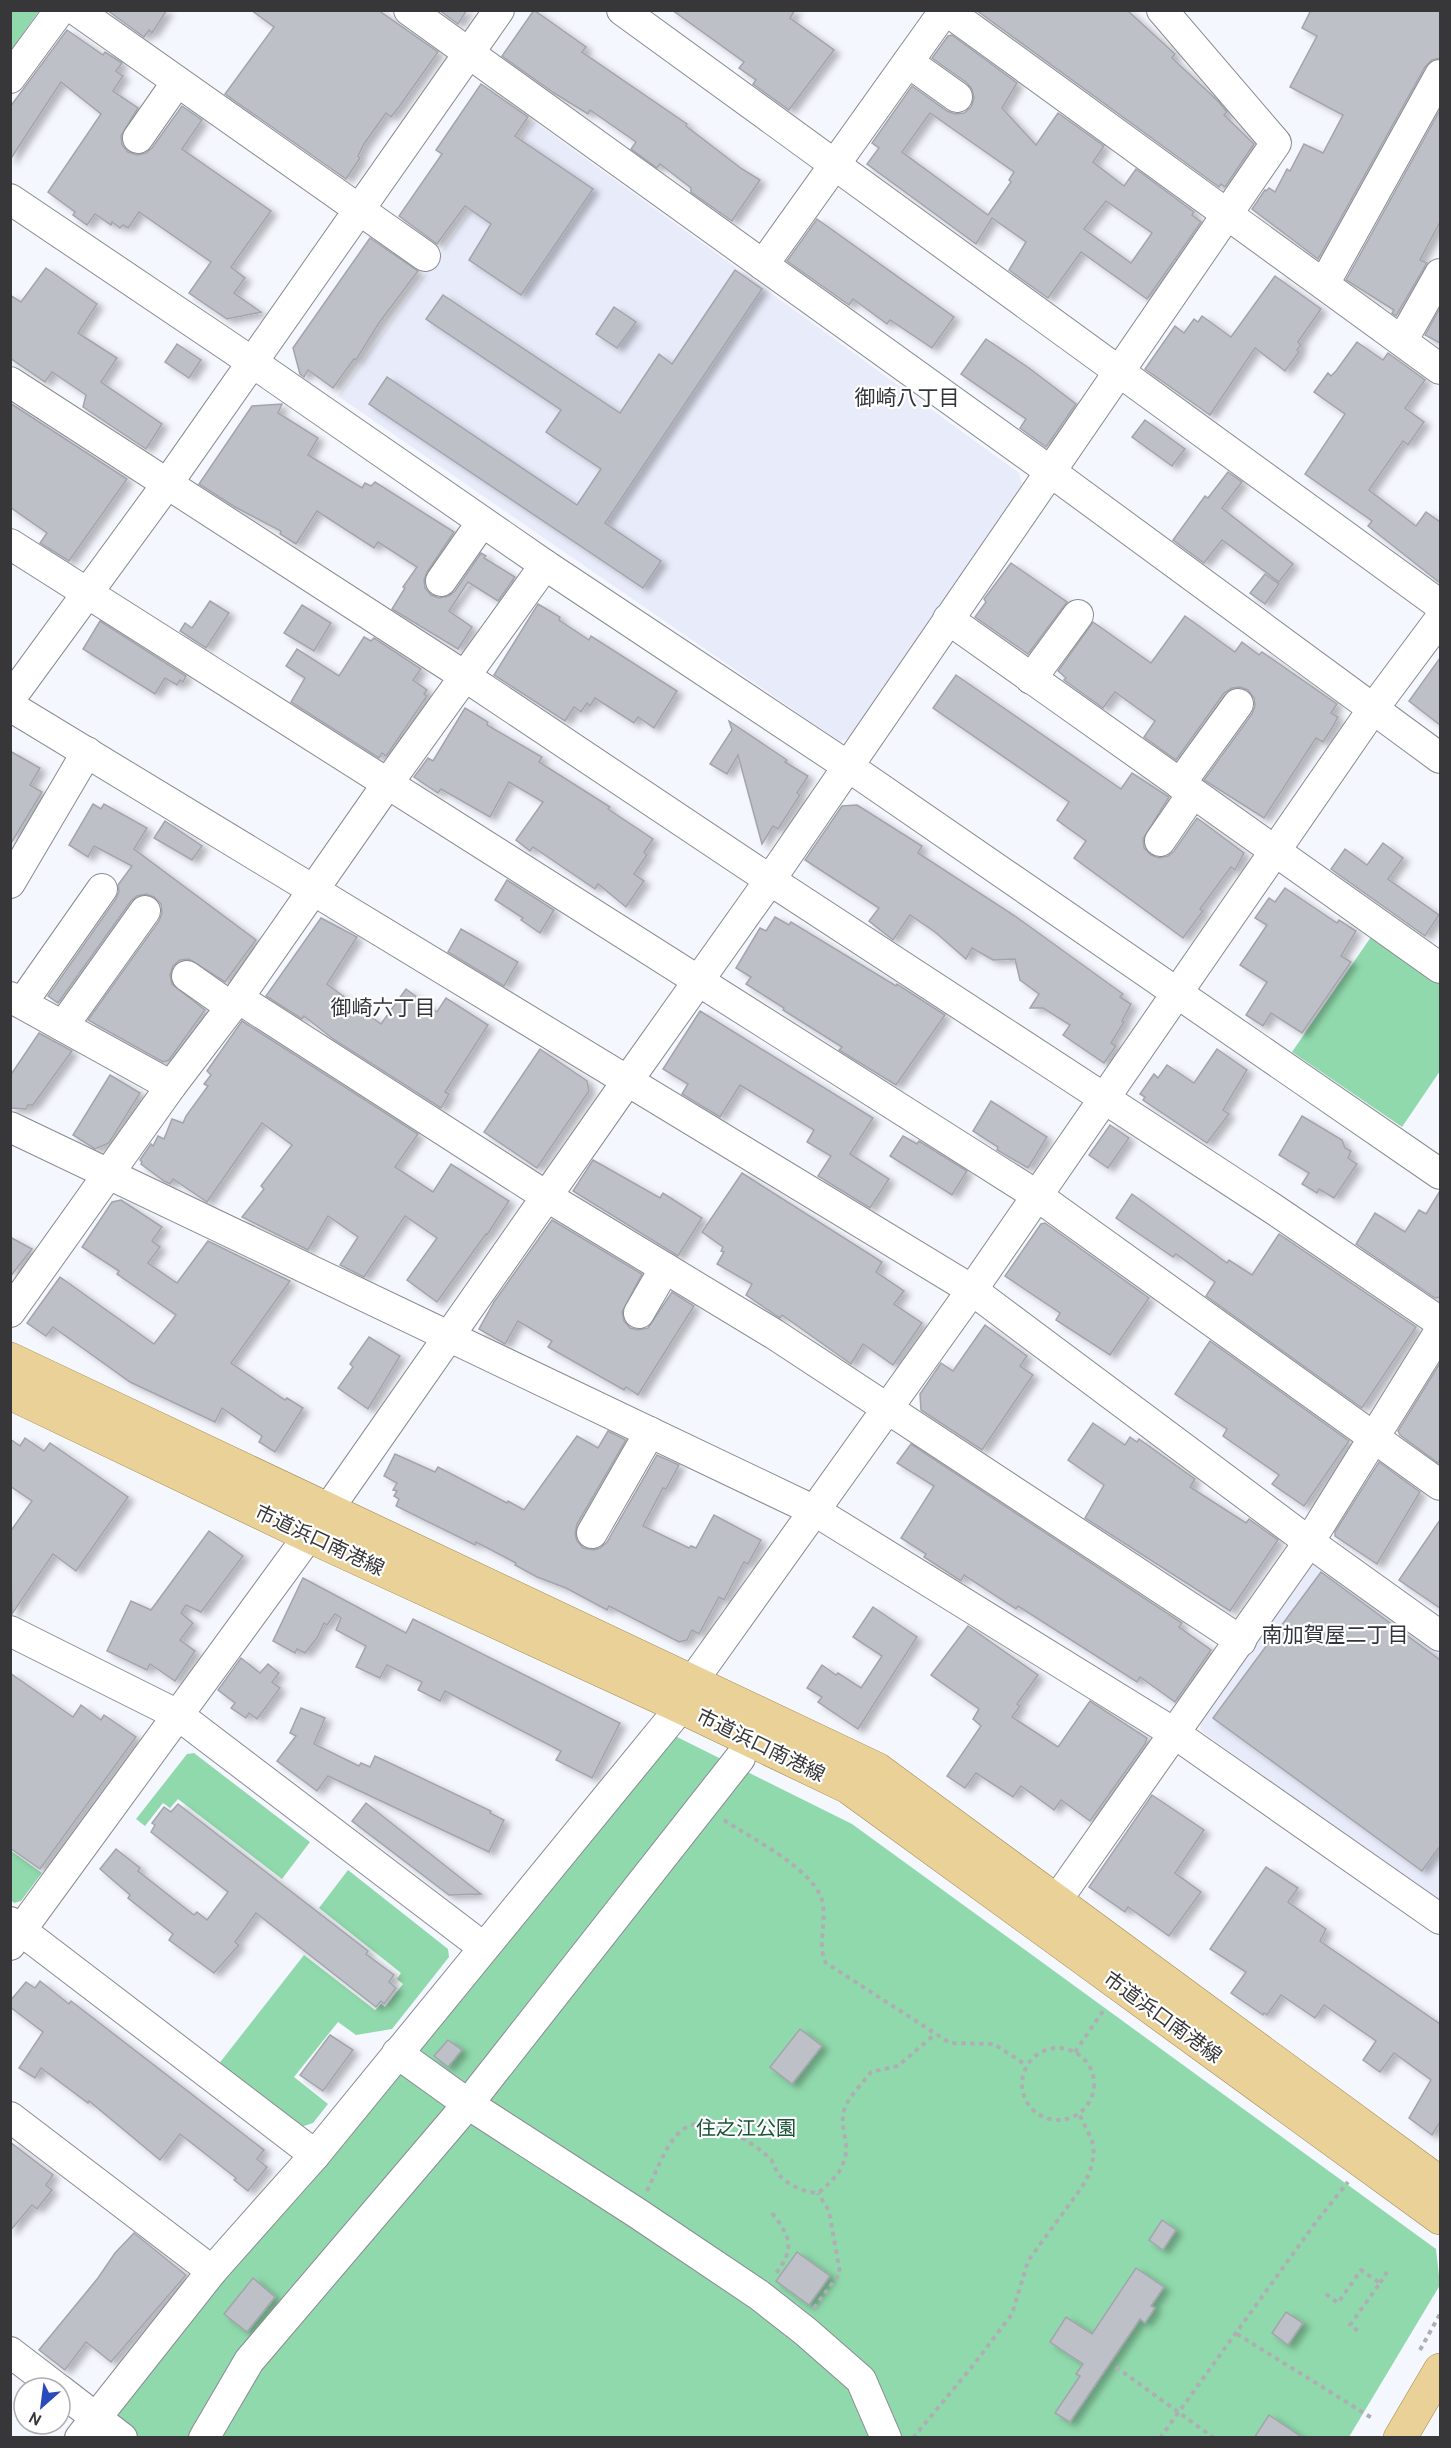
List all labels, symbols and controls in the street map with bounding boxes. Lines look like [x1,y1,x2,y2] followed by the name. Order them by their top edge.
[855,385,960,410] district label: 御崎八丁目
[331,995,436,1020] district label: 御崎六丁目
[251,1500,389,1580] street label: 市道浜口南港線
[1262,1622,1409,1647] district label: 南加賀屋二丁目
[693,1704,829,1786] street label: 市道浜口南港線
[1099,1966,1227,2068] street label: 市道浜口南港線
[696,2116,796,2140] park label: 住之江公園
[12,2376,72,2436] north arrow
[26,2408,45,2430] text: N

